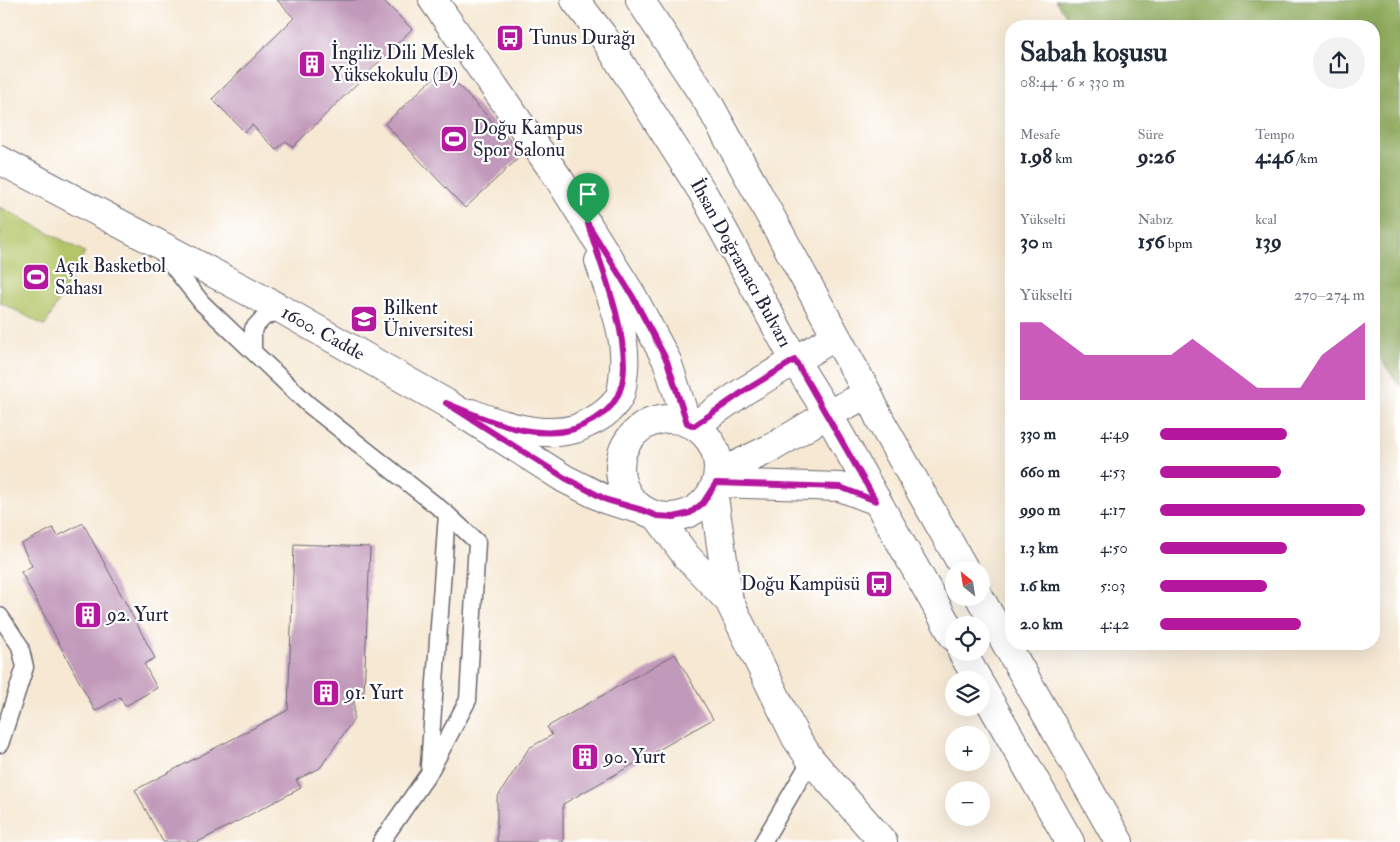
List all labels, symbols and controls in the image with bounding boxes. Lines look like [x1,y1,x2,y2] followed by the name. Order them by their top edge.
[495,23,525,53] bus stop icon: Tunus Durağı
[529,26,636,50] place label: Tunus Durağı
[1020,35,1167,70] text: Sabah koşusu
[1313,37,1365,89] button: share
[331,40,475,87] place label: İngiliz Dili Meslek Yüksekokulu (D)
[297,49,327,79] building icon: İngiliz Dili Meslek Yüksekokulu (D)
[1020,72,1125,92] text: 08:44 · 6 × 330 m
[473,116,582,163] place label: Doğu Kampus Spor Salonu
[439,124,469,154] sports icon: Doğu Kampus Spor Salonu
[1020,126,1060,143] text: Mesafe
[1138,126,1164,143] text: Süre
[1255,126,1294,143] text: Tempo
[1020,143,1052,170] text: 1.98
[1138,143,1175,170] text: 9:26
[1255,143,1294,170] text: 4:46
[1052,150,1073,167] text: km
[1294,150,1318,167] text: /km
[567,173,609,224] pin
[685,174,798,351] street label: İhsan Doğramacı Bulvarı
[574,180,602,208] icon: arrive
[1020,211,1066,228] text: Yükselti
[1138,211,1173,228] text: Nabız
[1255,211,1277,228] text: kcal
[1020,228,1039,255] text: 30
[1138,228,1165,255] text: 156
[1255,228,1282,255] text: 139
[1039,235,1053,252] text: m
[1165,235,1193,252] text: bpm
[54,254,166,300] place label: Açık Basketbol Sahası
[21,262,51,292] sports icon: Açık Basketbol Sahası
[1020,285,1072,305] text: Yükselti
[1294,285,1365,305] text: 270–274 m
[383,296,474,342] place label: Bilkent Üniversitesi
[277,300,369,366] street label: 1600. Cadde
[349,304,379,334] school or university icon: Bilkent Üniversitesi
[1020,424,1056,444] text: 330 m
[1100,424,1129,444] text: 4:49
[1020,462,1060,482] text: 660 m
[1100,462,1126,482] text: 4:53
[1020,500,1060,520] text: 990 m
[1100,500,1126,520] text: 4:17
[1020,538,1058,558] text: 1.3 km
[1100,538,1128,558] text: 4:50
[945,561,990,606] north arrow
[945,561,990,826] map controls
[864,569,894,599] bus stop icon: Doğu Kampüsü
[741,572,860,597] place label: Doğu Kampüsü
[1020,576,1060,596] text: 1.6 km
[1100,576,1125,596] text: 5:03
[73,600,103,630] building icon: 92. Yurt
[105,603,169,627] place label: 92. Yurt
[1020,614,1063,634] text: 2.0 km
[1100,614,1129,634] text: 4:42
[945,616,990,661] button: locate
[945,671,990,716] button: layers
[311,678,341,708] building icon: 91. Yurt
[343,681,404,705] place label: 91. Yurt
[945,726,990,771] button: +
[570,742,600,772] building icon: 90. Yurt
[602,745,666,769] place label: 90. Yurt
[945,781,990,826] button: −

